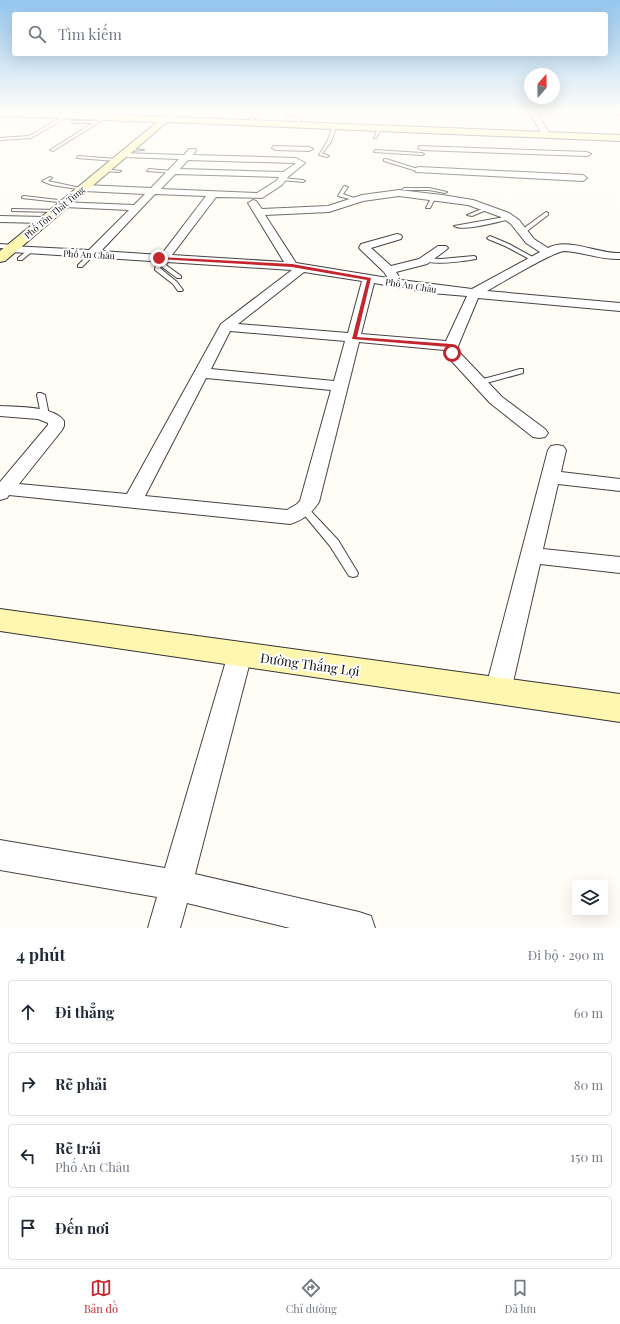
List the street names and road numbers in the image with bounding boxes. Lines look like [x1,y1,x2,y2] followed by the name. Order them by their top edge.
[21,183,87,241] street label: Phố Tôn Thất Tùng
[63,247,116,261] street label: Phố An Châu
[384,275,438,295] street label: Phố An Châu
[259,649,361,679] street label: Đường Thắng Lợi

